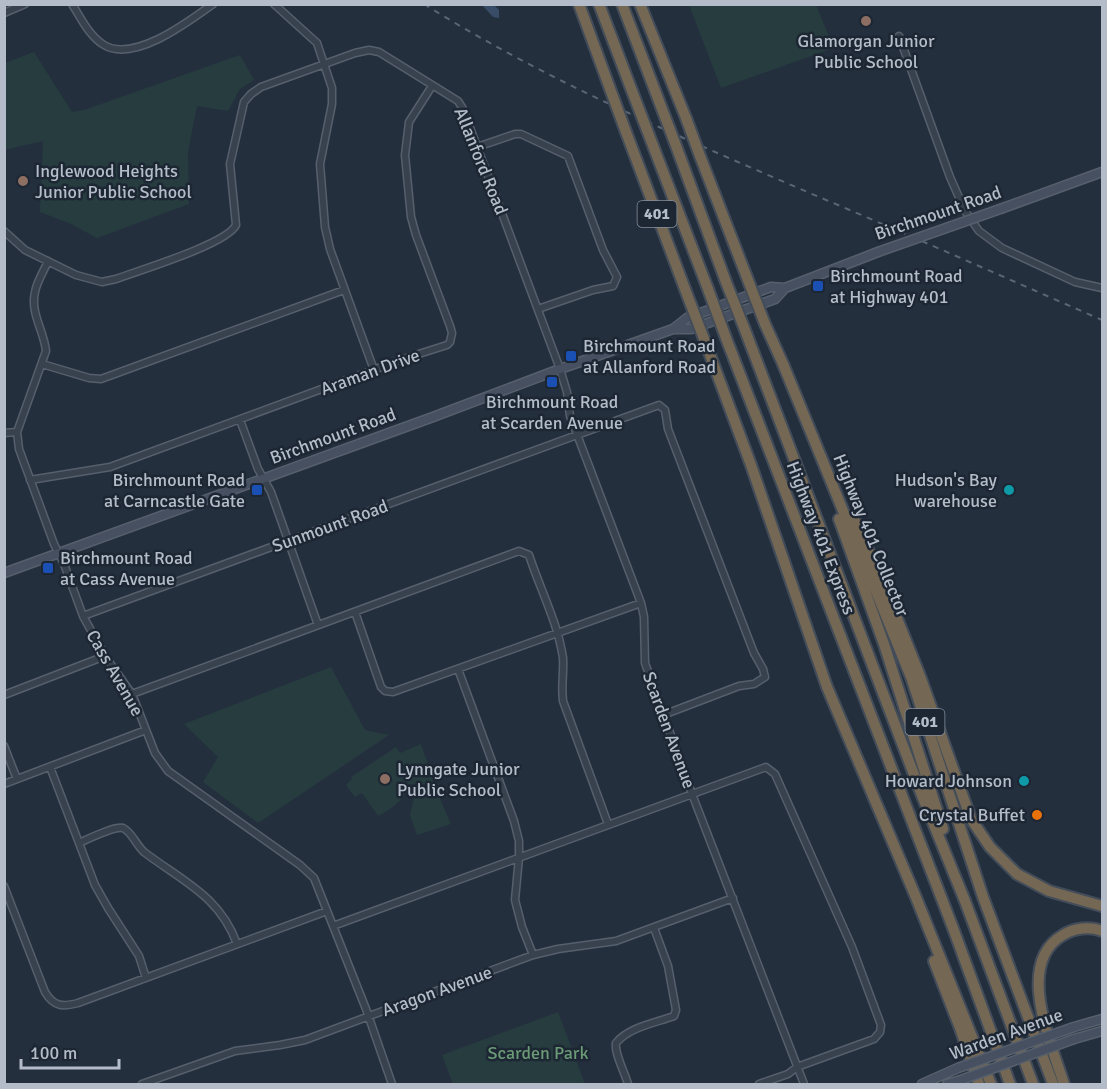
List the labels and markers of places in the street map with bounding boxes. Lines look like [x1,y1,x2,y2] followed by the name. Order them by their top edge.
[859,14,873,28] marker: Glamorgan Junior Public School
[797,30,935,73] place label: Glamorgan Junior Public School
[35,160,192,203] place label: Inglewood Heights Junior Public School
[16,174,30,188] marker: Inglewood Heights Junior Public School
[830,265,963,308] place label: Birchmount Road at Highway 401
[811,279,825,293] marker: Birchmount Road at Highway 401
[583,335,716,378] place label: Birchmount Road at Allanford Road
[564,349,578,363] marker: Birchmount Road at Allanford Road
[545,375,559,389] marker: Birchmount Road at Scarden Avenue
[481,391,623,434] place label: Birchmount Road at Scarden Avenue
[104,469,245,512] place label: Birchmount Road at Carncastle Gate
[895,469,998,512] place label: Hudson's Bay warehouse
[250,483,264,497] marker: Birchmount Road at Carncastle Gate
[1002,483,1016,497] marker: Hudson's Bay warehouse
[60,547,193,590] place label: Birchmount Road at Cass Avenue
[41,561,55,575] marker: Birchmount Road at Cass Avenue
[397,758,520,801] place label: Lynngate Junior Public School
[885,770,1012,792] place label: Howard Johnson
[378,772,392,786] marker: Lynngate Junior Public School
[1017,774,1031,788] marker: Howard Johnson
[919,804,1025,826] place label: Crystal Buffet
[1030,808,1044,822] marker: Crystal Buffet

